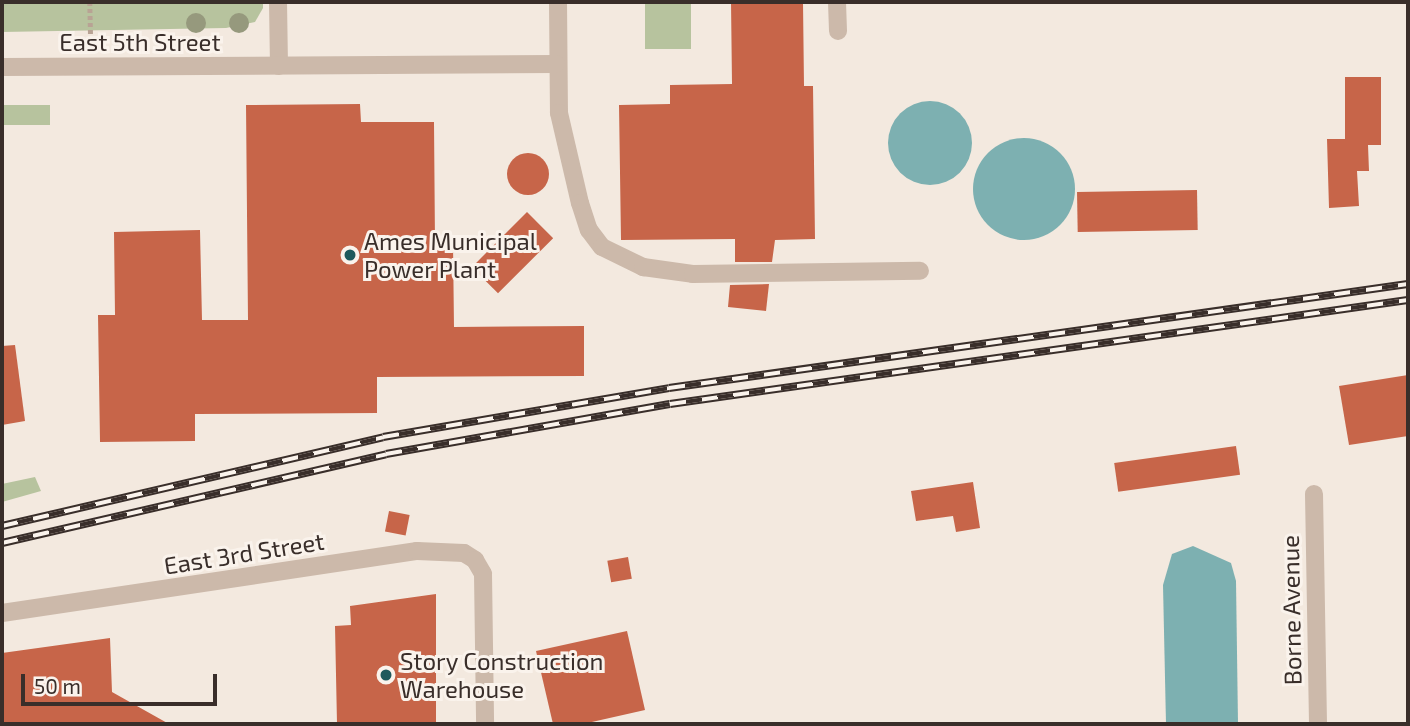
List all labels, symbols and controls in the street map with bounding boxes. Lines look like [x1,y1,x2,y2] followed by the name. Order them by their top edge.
[59,28,221,56] street label: East 5th Street
[364,227,537,283] place label: Ames Municipal Power Plant
[342,247,358,263] marker: Ames Municipal Power Plant
[162,526,326,580] street label: East 3rd Street
[1275,534,1307,686] street label: Borne Avenue
[400,647,604,703] place label: Story Construction Warehouse
[24,660,220,704] scale bar
[378,667,394,683] marker: Story Construction Warehouse
[34,673,81,698] text: 50 m

